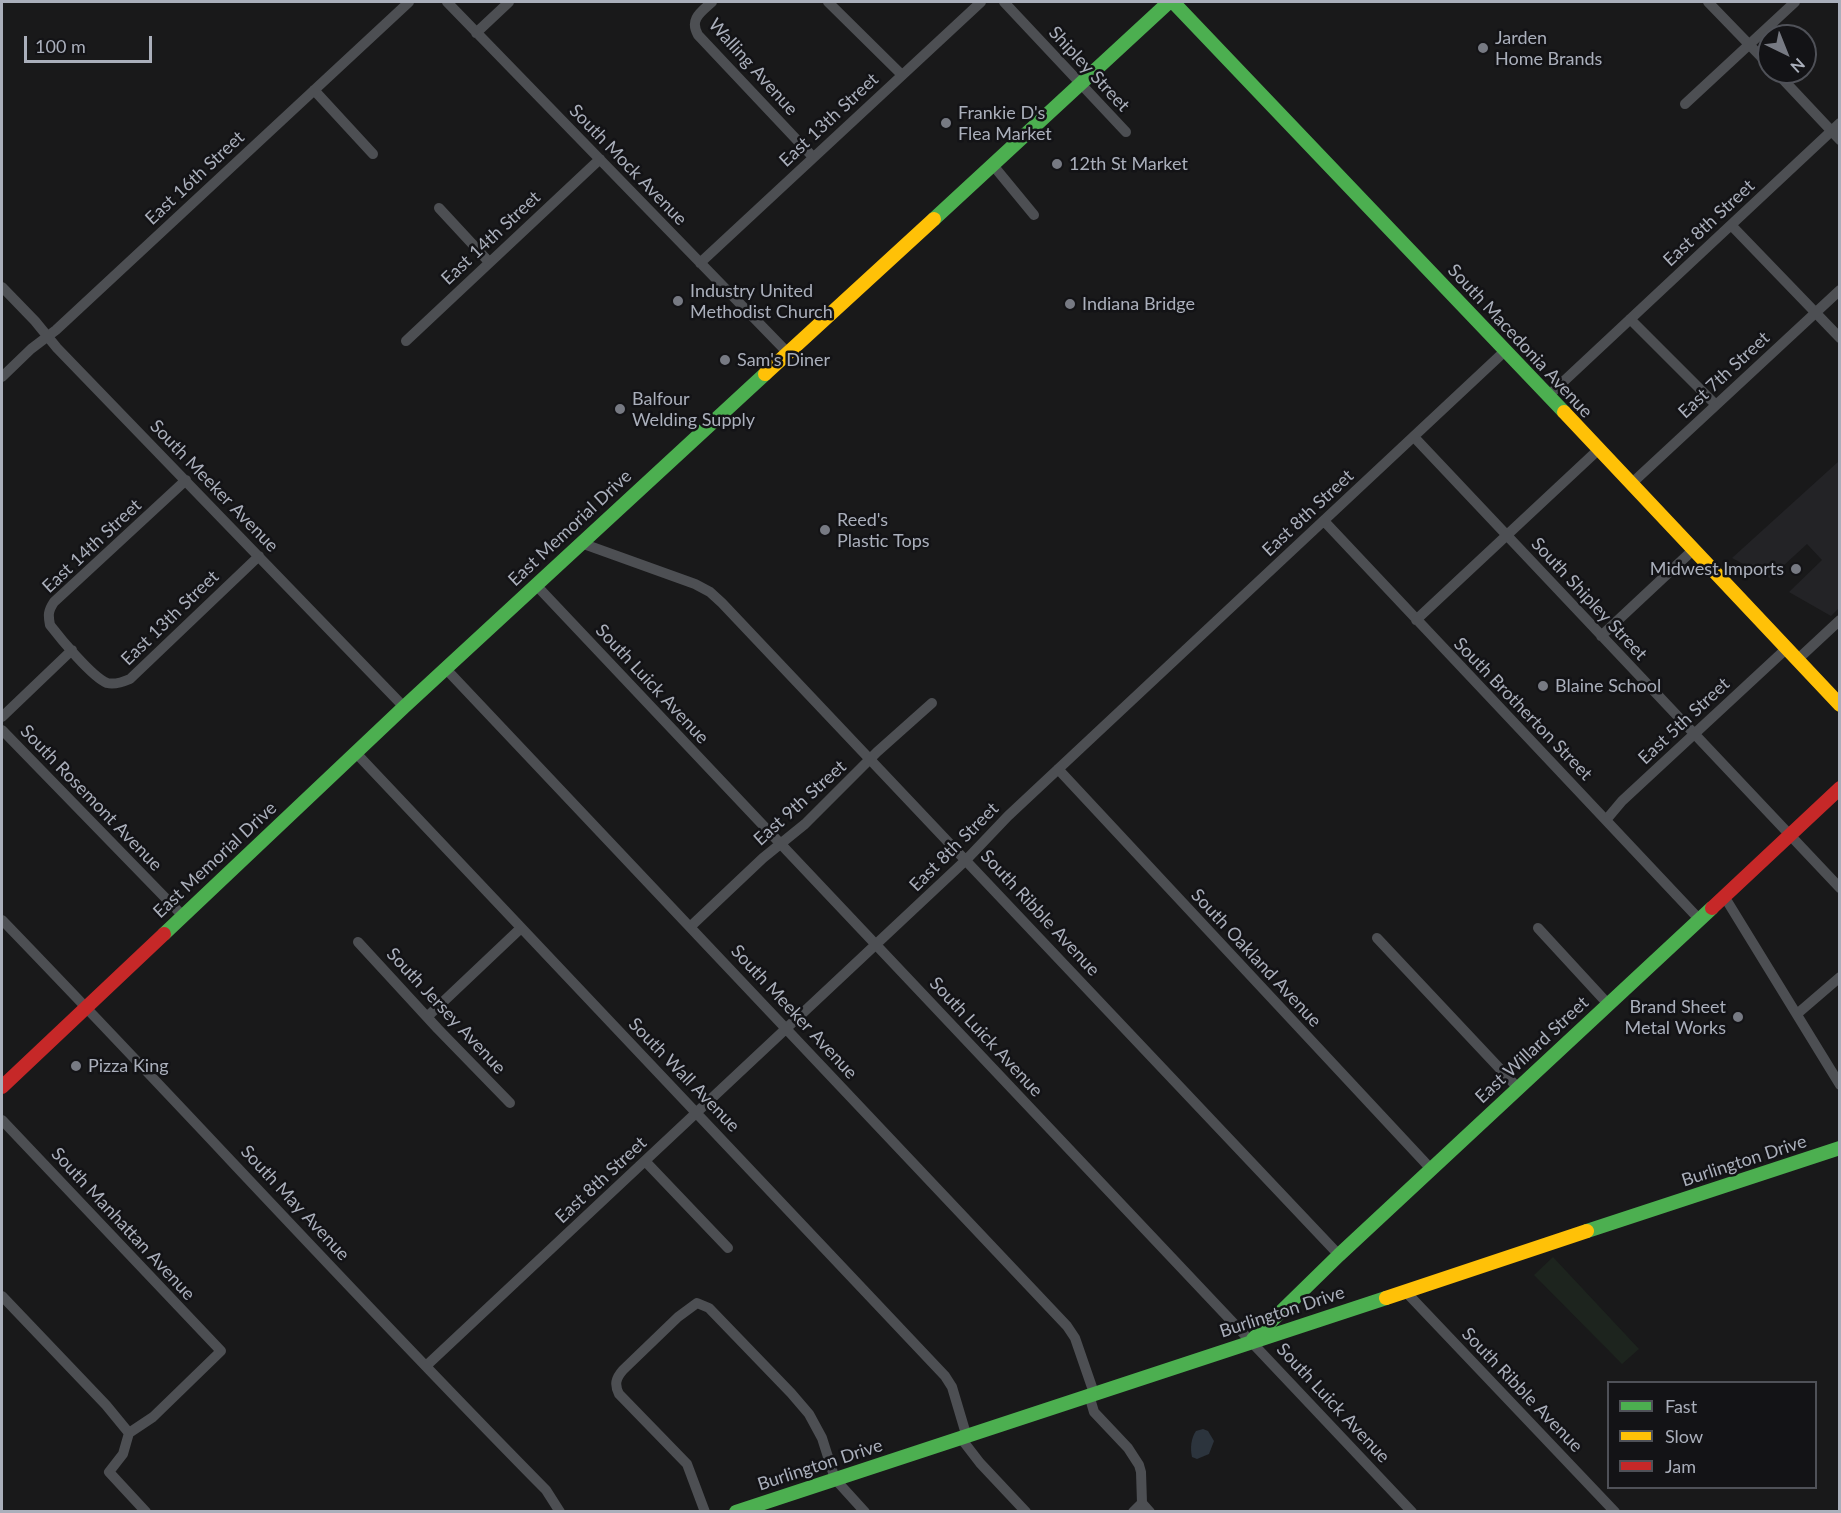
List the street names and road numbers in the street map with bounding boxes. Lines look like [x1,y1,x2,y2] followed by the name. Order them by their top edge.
[704,14,802,120] street label: Walling Avenue
[1044,22,1134,116] street label: Shipley Street
[775,69,883,171] street label: East 13th Street
[565,100,691,230] street label: South Mock Avenue
[141,127,249,229] street label: East 16th Street
[1659,175,1759,271] street label: East 8th Street
[437,187,545,289] street label: East 14th Street
[1443,260,1597,422] street label: South Macedonia Avenue
[1674,327,1774,423] street label: East 7th Street
[145,415,283,557] street label: South Meeker Avenue
[504,465,636,591] street label: East Memorial Drive
[1258,465,1358,561] street label: East 8th Street
[38,495,146,597] street label: East 14th Street
[1527,533,1651,665] street label: South Shipley Street
[117,566,223,670] street label: East 13th Street
[591,620,713,748] street label: South Luick Avenue
[1449,633,1597,785] street label: South Brotherton Street
[1634,673,1734,769] street label: East 5th Street
[16,720,166,876] street label: South Rosemont Avenue
[749,756,851,850] street label: East 9th Street
[149,797,281,923] street label: East Memorial Drive
[905,798,1003,896] street label: East 8th Street
[976,845,1104,981] street label: South Ribble Avenue
[1186,885,1326,1031] street label: South Oakland Avenue
[726,941,862,1083] street label: South Meeker Avenue
[382,943,510,1079] street label: South Jersey Avenue
[925,973,1047,1101] street label: South Luick Avenue
[1471,992,1593,1108] street label: East Willard Street
[624,1013,744,1137] street label: South Wall Avenue
[1679,1131,1809,1191] street label: Burlington Drive
[551,1132,651,1228] street label: East 8th Street
[236,1141,354,1265] street label: South May Avenue
[47,1143,199,1305] street label: South Manhattan Avenue
[1217,1282,1347,1342] street label: Burlington Drive
[1457,1323,1587,1457] street label: South Ribble Avenue
[1272,1339,1394,1467] street label: South Luick Avenue
[755,1435,885,1495] street label: Burlington Drive

